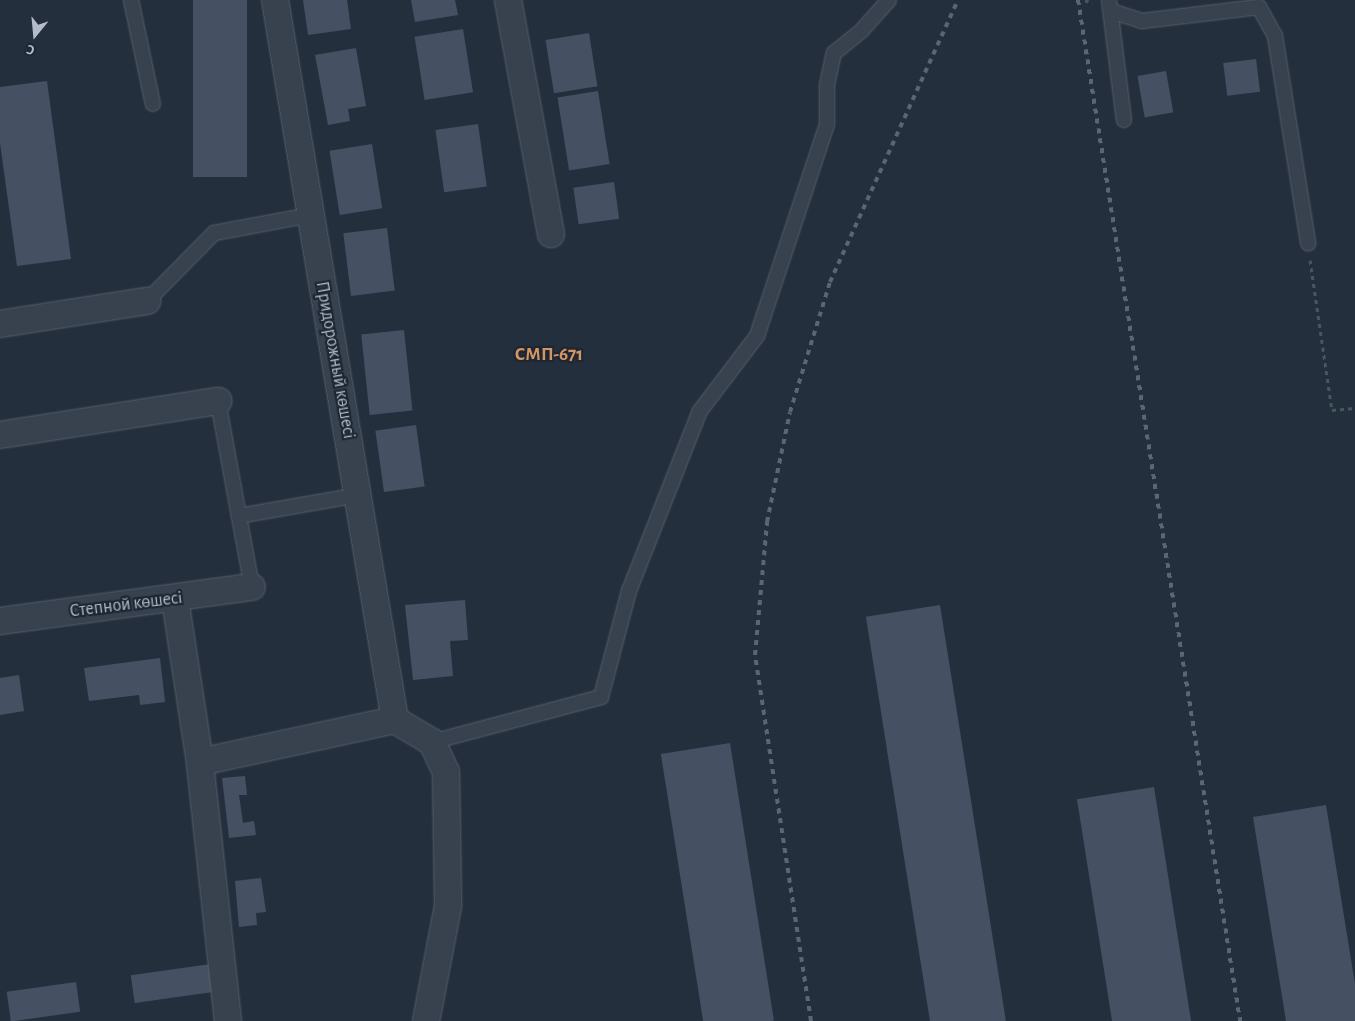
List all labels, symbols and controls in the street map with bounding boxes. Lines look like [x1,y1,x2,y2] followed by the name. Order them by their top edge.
[10,10,60,60] north arrow
[25,42,36,57] text: С
[311,280,359,440] street label: Придорожный көшесі
[515,344,583,366] district label: СМП-671
[68,587,184,623] street label: Степной көшесі

